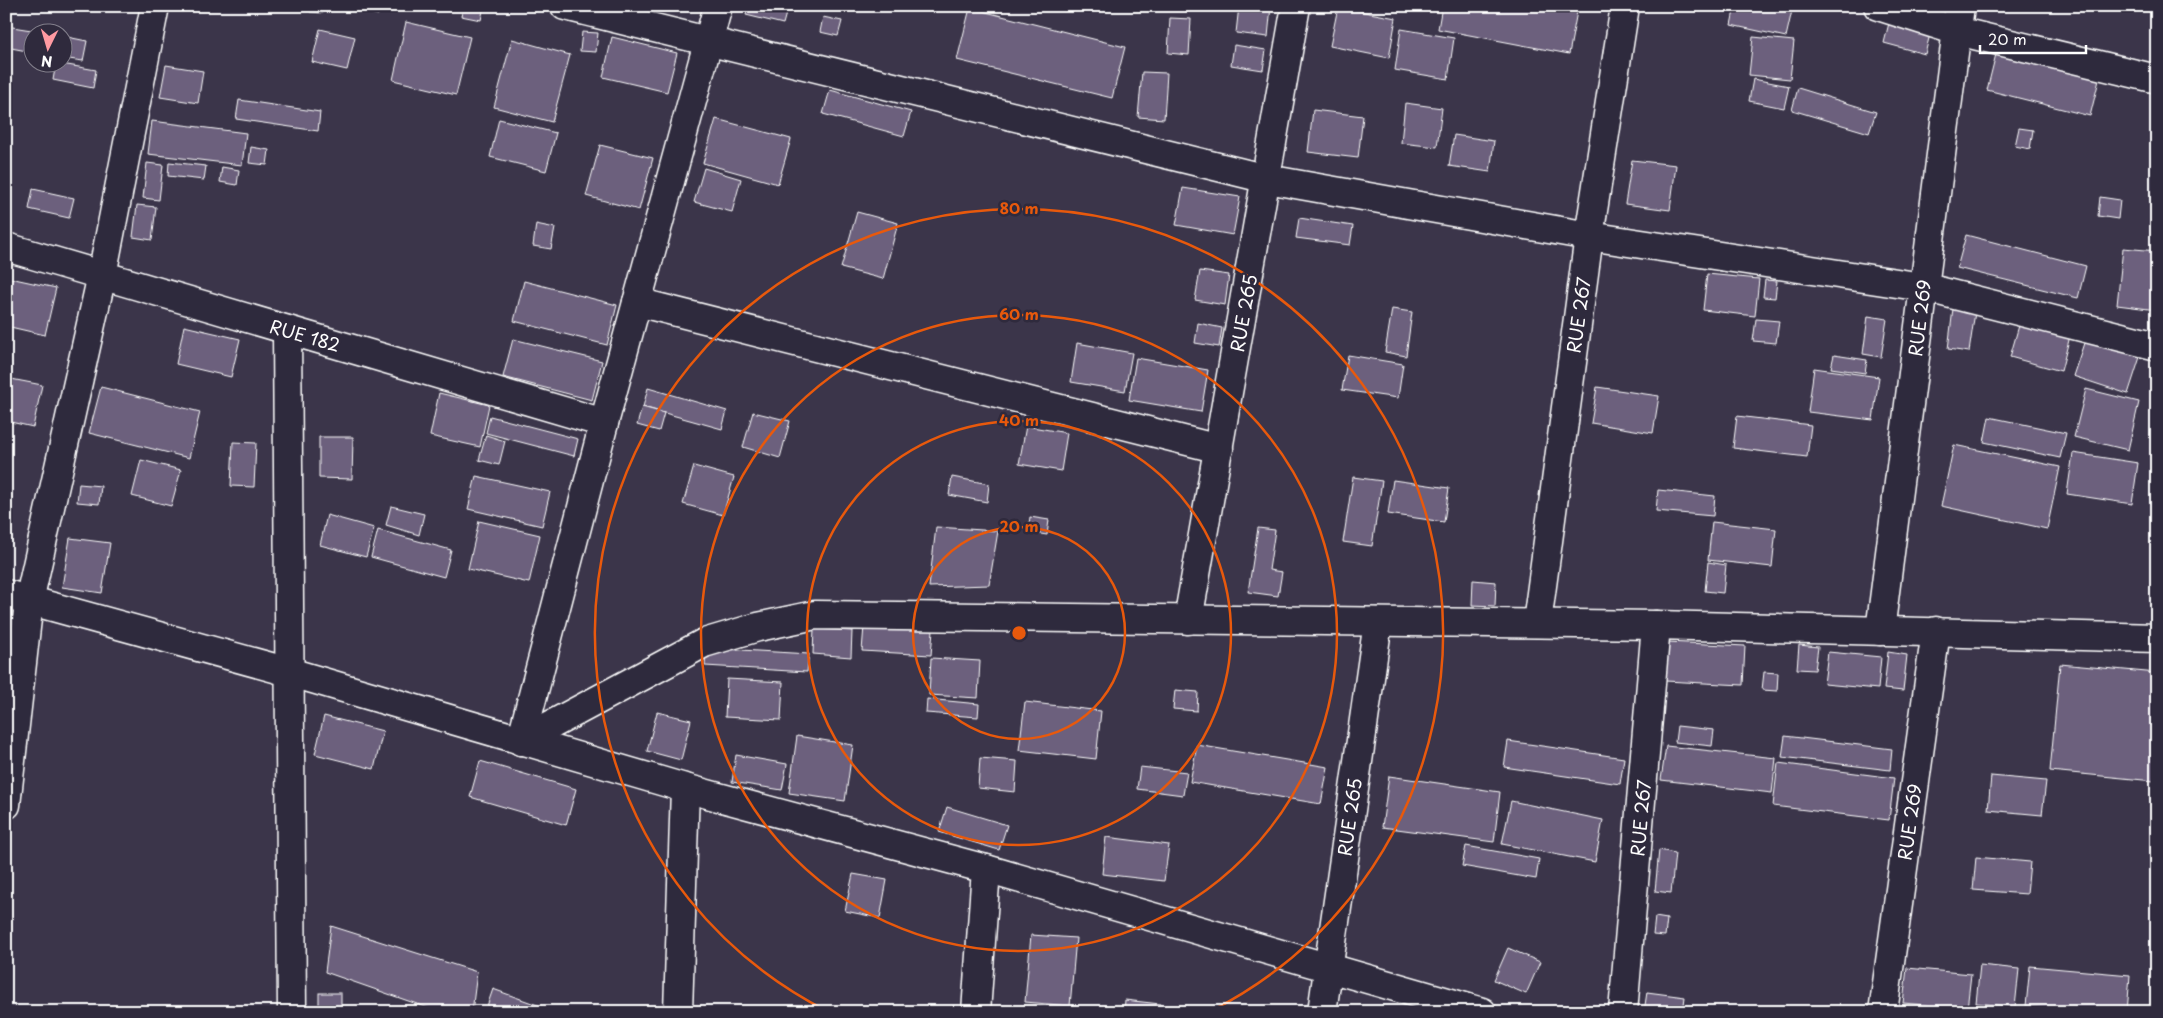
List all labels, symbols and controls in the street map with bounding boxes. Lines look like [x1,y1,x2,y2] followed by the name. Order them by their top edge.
[22,22,72,72] north arrow
[1980,22,2087,54] scale bar
[1988,27,2027,50] text: 20 m
[40,51,53,72] text: N
[999,196,1039,219] text: 80 m
[1223,272,1263,354] street label: RUE 265
[1559,275,1597,355] street label: RUE 267
[1901,278,1937,358] street label: RUE 269
[999,302,1039,325] text: 60 m
[267,312,343,358] street label: RUE 182
[999,408,1039,431] text: 40 m
[1000,514,1038,537] text: 20 m
[1010,624,1028,642] centre of rings
[1330,776,1368,858] street label: RUE 265
[1623,779,1657,857] street label: RUE 267
[1890,782,1928,862] street label: RUE 269

